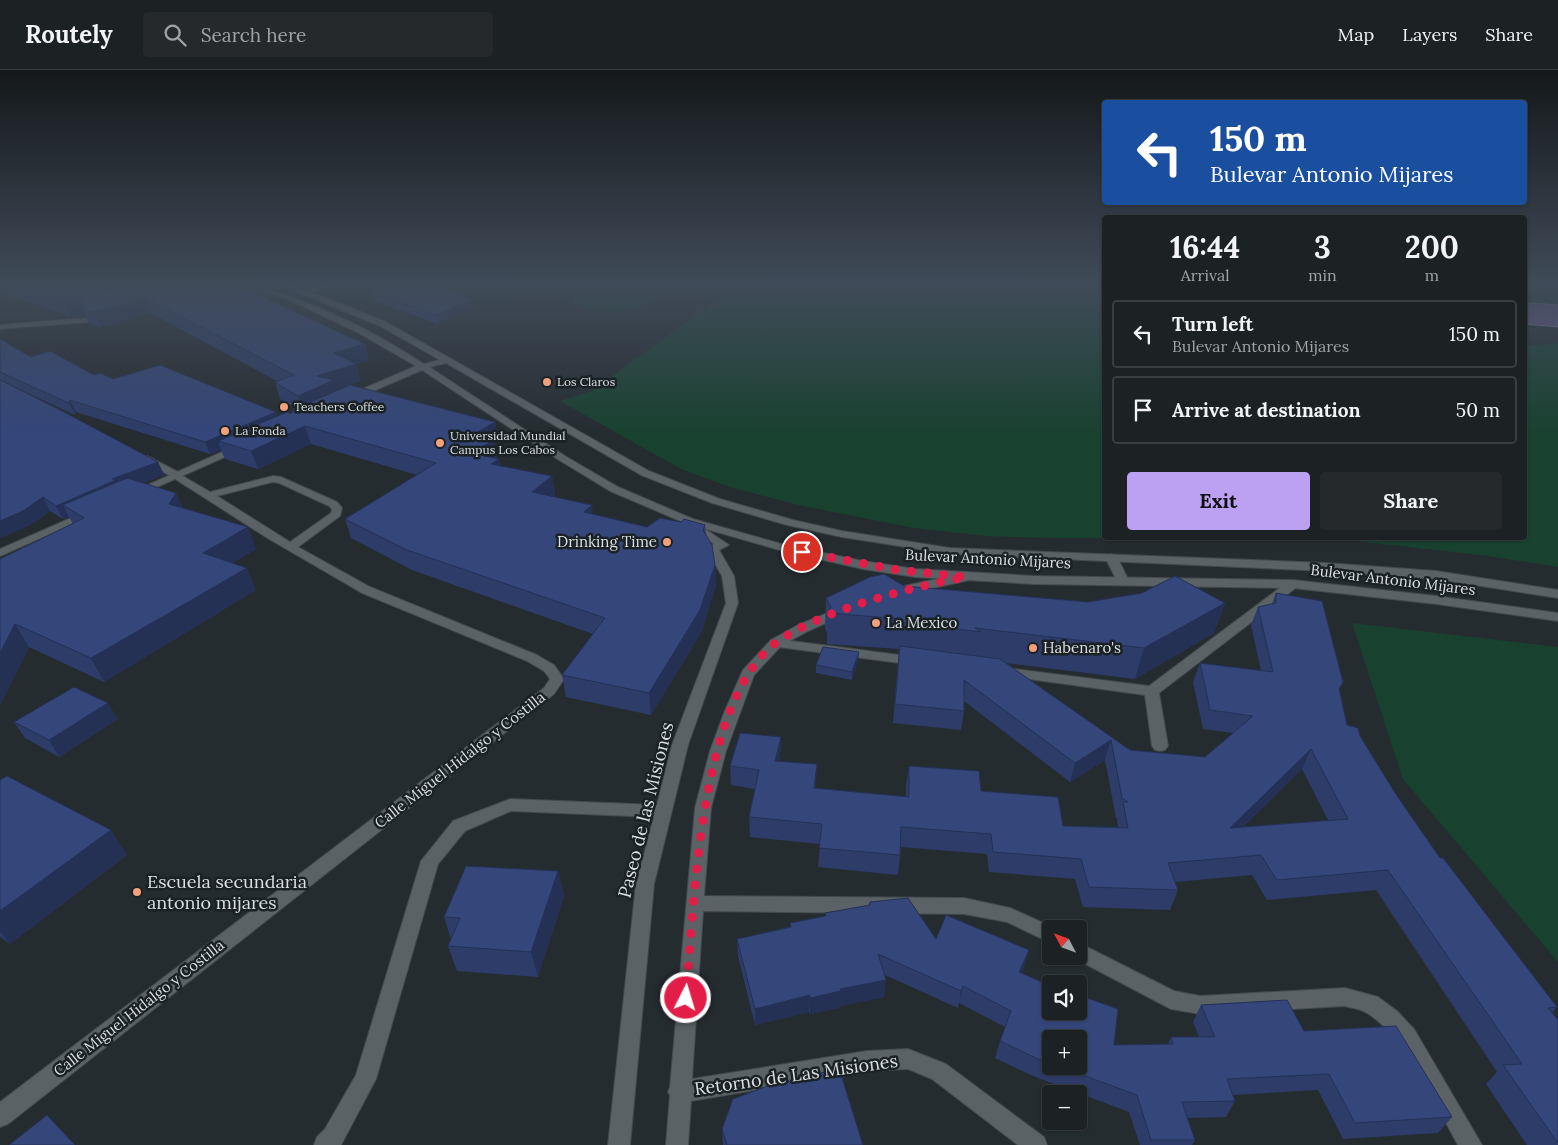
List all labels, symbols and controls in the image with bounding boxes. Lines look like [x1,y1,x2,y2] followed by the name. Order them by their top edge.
[143,12,493,57] search box
[25,19,113,50] text: Routely
[161,21,189,49] icon: search
[201,23,306,47] text: Search here
[1338,23,1374,46] text: Map
[1402,23,1457,46] text: Layers
[1485,23,1533,46] text: Share
[1210,116,1307,161] text: 150 m
[1127,120,1192,185] icon: left
[1210,160,1453,188] text: Bulevar Antonio Mijares
[1170,228,1240,266] text: 16:44
[1314,228,1331,266] text: 3
[1405,228,1459,266] text: 200
[1181,265,1230,285] text: Arrival
[1308,265,1337,285] text: min
[1425,265,1439,285] text: m
[1172,312,1253,336] text: Turn left
[1129,320,1157,348] icon: left
[1449,322,1500,346] text: 150 m
[1172,336,1349,356] text: Bulevar Antonio Mijares
[557,374,616,389] place label: Los Claros
[541,376,553,388] marker: Los Claros
[1129,396,1157,424] icon: arrive
[1172,398,1361,422] text: Arrive at destination
[1456,398,1500,422] text: 50 m
[294,399,385,414] place label: Teachers Coffee
[278,401,290,413] marker: Teachers Coffee
[235,423,286,438] place label: La Fonda
[219,425,231,437] marker: La Fonda
[450,428,565,457] place label: Universidad Mundial Campus Los Cabos
[434,437,446,449] marker: Universidad Mundial Campus Los Cabos
[1127,472,1310,530] button: Exit
[1320,472,1502,530] button: Share
[781,531,823,573] pin
[557,532,657,551] place label: Drinking Time
[661,536,673,548] marker: Drinking Time
[788,538,816,566] icon: arrive
[905,545,1071,572] street label: Bulevar Antonio Mijares
[1310,560,1477,599] street label: Bulevar Antonio Mijares
[886,613,957,632] place label: La Mexico
[870,617,882,629] marker: La Mexico
[1043,638,1121,657] place label: Habenaro's
[1027,642,1039,654] marker: Habenaro's
[371,687,549,832] street label: Calle Miguel Hidalgo y Costilla
[613,720,678,900] street label: Paseo de las Misiones
[147,870,307,914] place label: Escuela secundaria antonio mijares
[131,886,143,898] marker: Escuela secundaria antonio mijares
[1042,920,1088,965] north arrow
[1042,920,1087,1130] map controls
[50,935,228,1080] street label: Calle Miguel Hidalgo y Costilla
[659,971,711,1023] position arrow
[1042,975,1087,1020] button: sound
[1042,1030,1087,1075] button: +
[693,1049,899,1100] street label: Retorno de Las Misiones
[1042,1085,1087,1130] button: −

